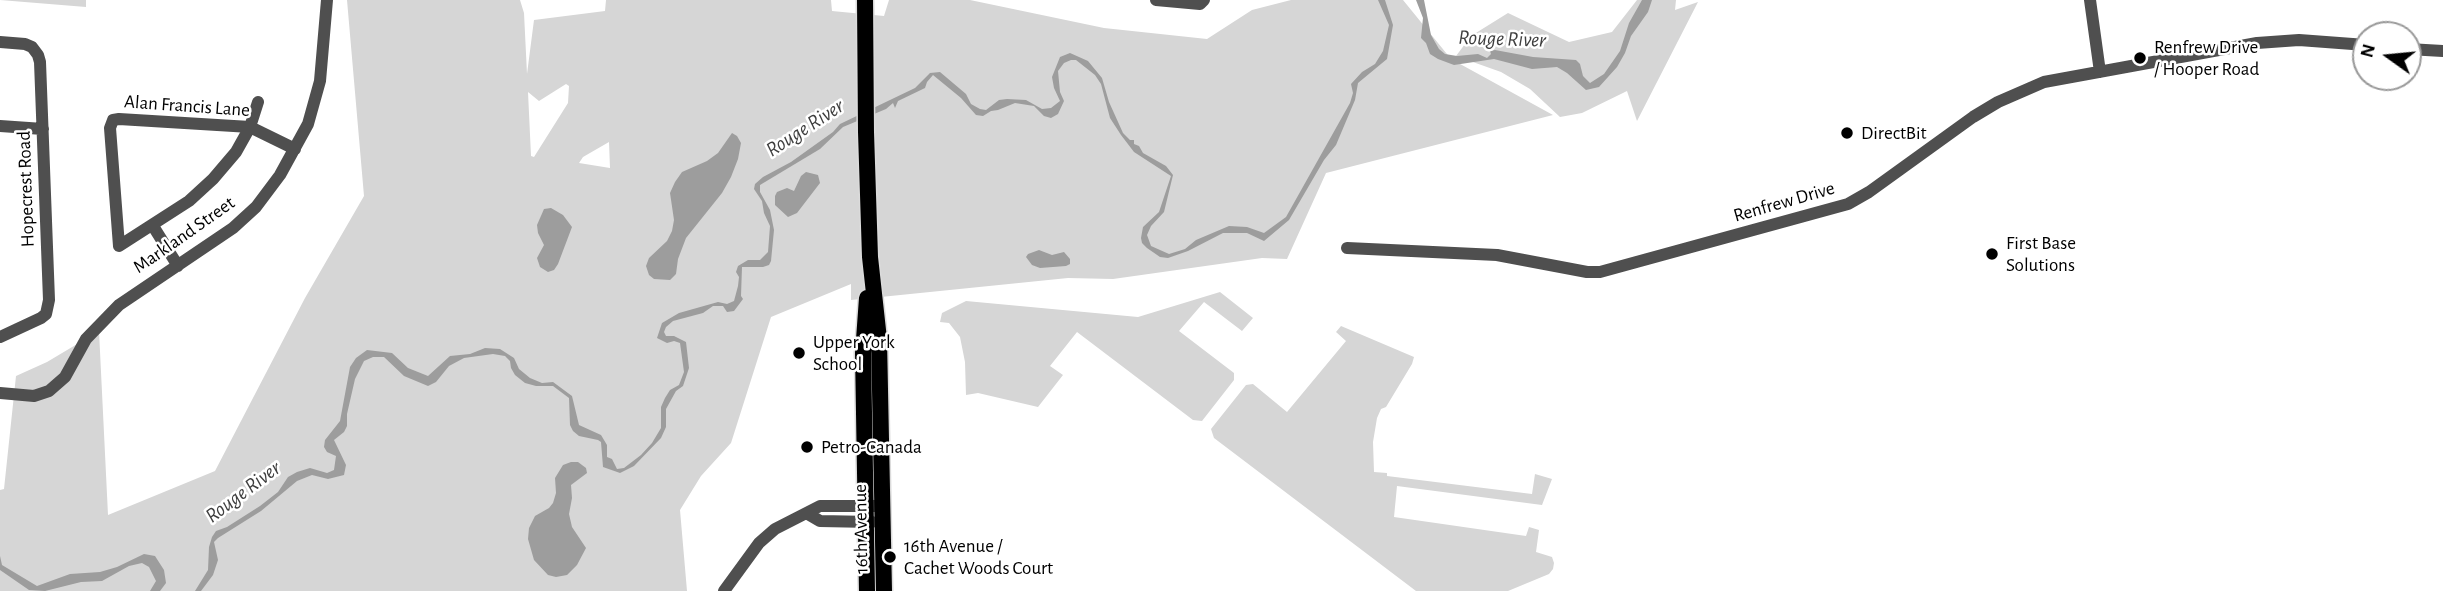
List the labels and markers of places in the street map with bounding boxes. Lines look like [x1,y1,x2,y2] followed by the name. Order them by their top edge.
[2154,36,2259,80] place label: Renfrew Drive / Hooper Road
[2132,50,2148,66] marker: Renfrew Drive / Hooper Road
[1861,122,1927,144] place label: DirectBit
[1839,125,1855,141] marker: DirectBit
[2006,232,2076,276] place label: First Base Solutions
[1984,246,2000,262] marker: First Base Solutions
[813,331,895,375] place label: Upper York School
[791,345,807,361] marker: Upper York School
[821,436,922,458] place label: Petro-Canada
[799,439,815,455] marker: Petro-Canada
[904,535,1053,579] place label: 16th Avenue / Cachet Woods Court
[882,549,898,565] marker: 16th Avenue / Cachet Woods Court

